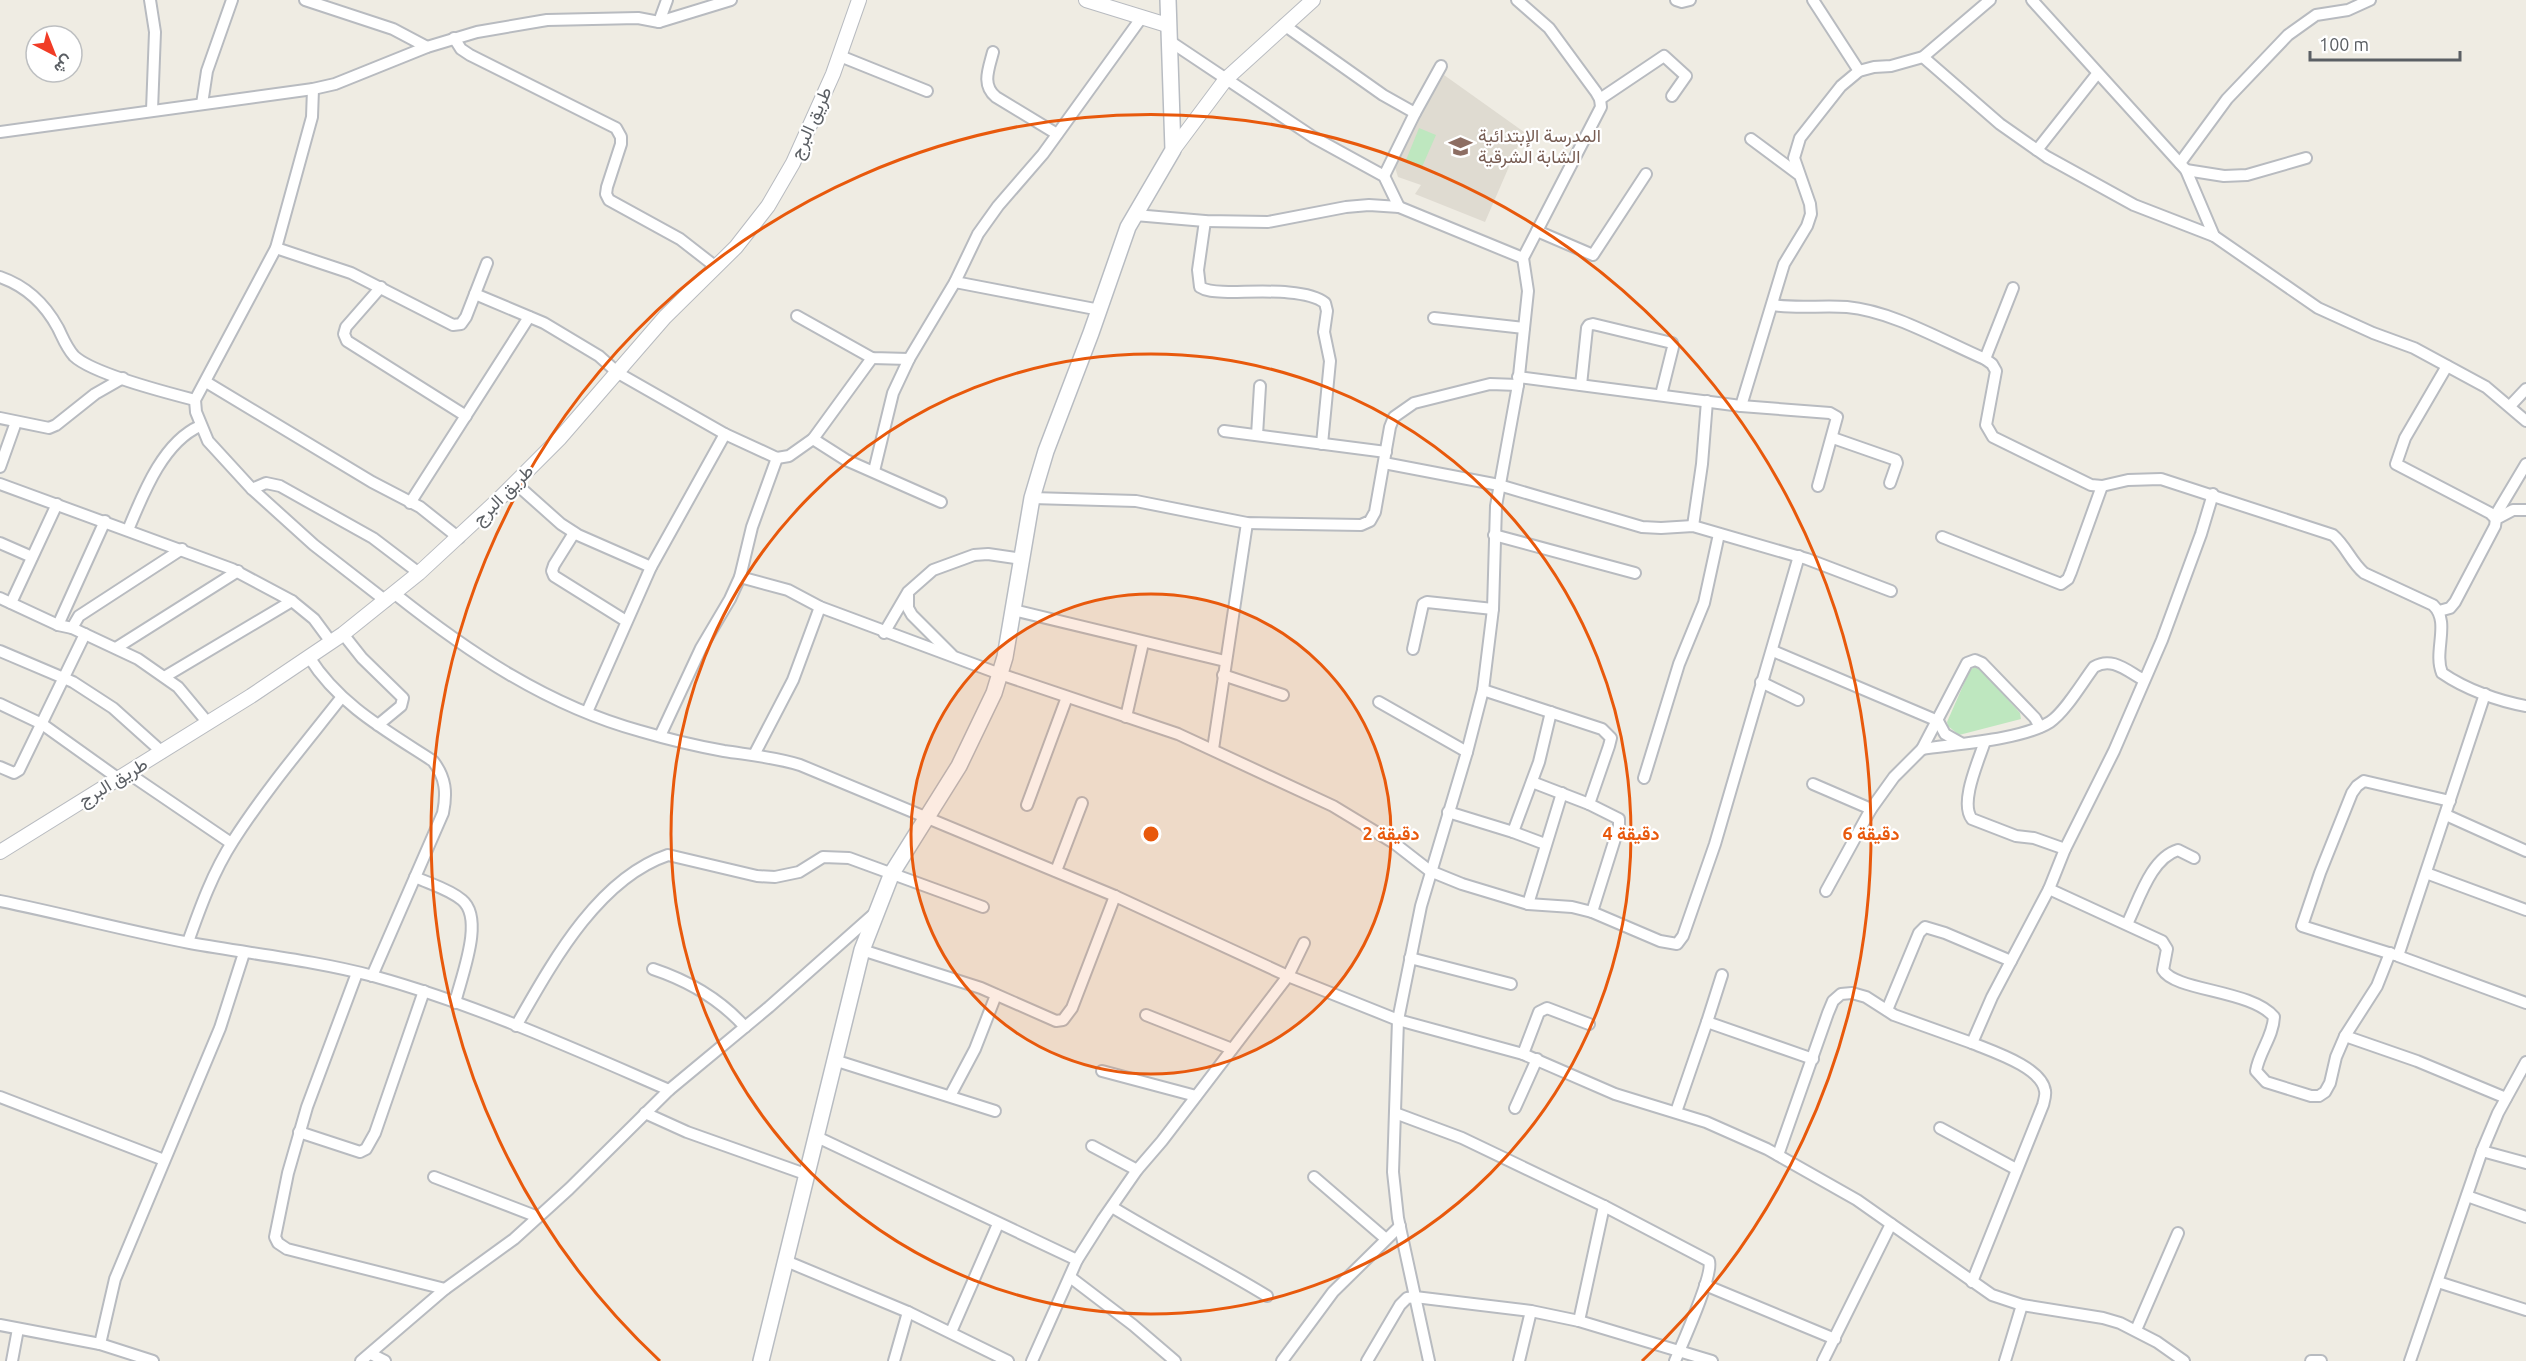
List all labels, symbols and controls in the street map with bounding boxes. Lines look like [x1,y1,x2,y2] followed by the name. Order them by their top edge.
[24,24,84,84] north arrow
[2310,24,2460,62] scale bar
[2319,34,2369,54] text: 100 m
[50,51,77,78] text: ش
[785,83,838,163] street label: طريق البرج
[1478,125,1601,168] place label: المدرسة الإبتدائية الشابة الشرقية
[1447,133,1473,159] school or university icon: المدرسة الإبتدائية الشابة الشرقية
[468,460,539,531] street label: طريق البرج
[74,753,152,812] street label: طريق البرج
[1363,823,1419,845] text: 2 دقيقة
[1603,823,1659,845] text: 4 دقيقة
[1843,823,1899,845] text: 6 دقيقة
[1141,824,1161,844] centre of rings

